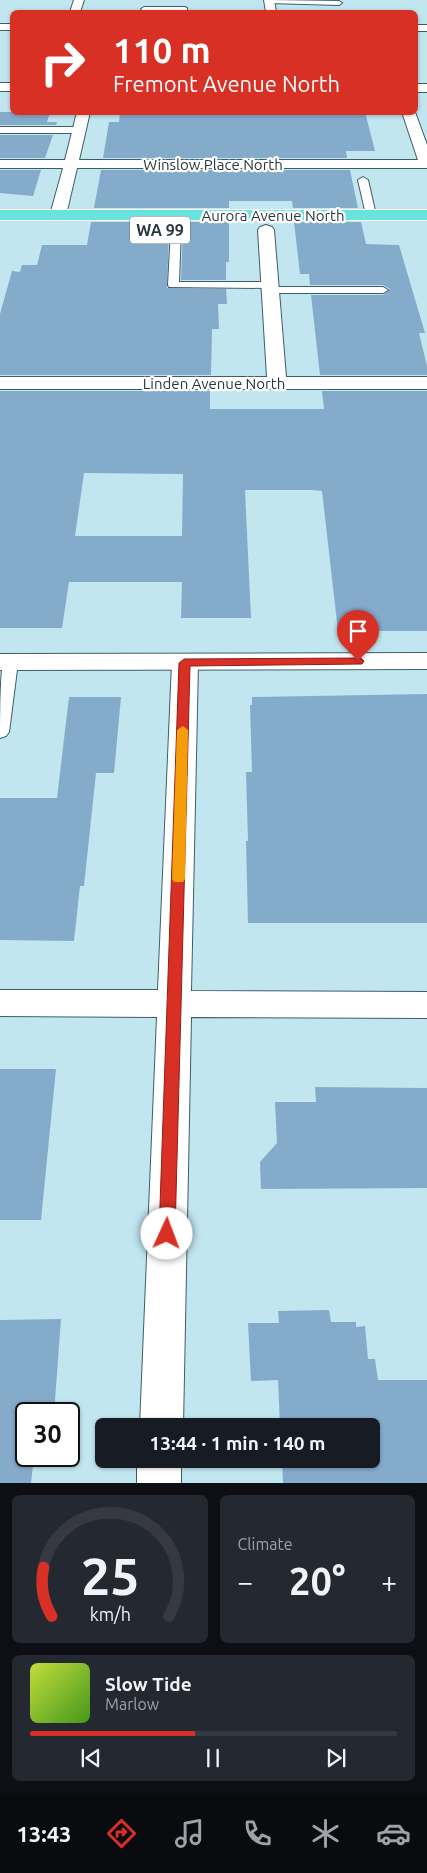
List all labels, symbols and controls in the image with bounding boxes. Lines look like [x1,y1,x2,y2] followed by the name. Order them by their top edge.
[30,30,95,95] icon: right
[113,30,211,70] text: 110 m
[113,71,340,96] text: Fremont Avenue North
[143,156,283,173] street label: Winslow Place North
[201,207,345,224] street label: Aurora Avenue North
[130,216,190,244] road number: WA 99
[143,375,285,392] street label: Linden Avenue North
[337,610,379,661] pin
[344,617,372,645] icon: arrive
[140,1207,192,1259] position arrow
[15,1402,80,1467] speed limit sign: 30
[150,1432,325,1454] text: 13:44 · 1 min · 140 m
[238,1535,293,1553] text: Climate
[80,1547,139,1605] text: 25
[289,1560,345,1602] text: 20°
[238,1566,253,1597] text: −
[381,1566,397,1597] text: +
[89,1604,130,1624] text: km/h
[105,1673,192,1695] text: Slow Tide
[105,1695,159,1713] text: Marlow
[77,1744,105,1772] icon: previous
[199,1744,227,1772] icon: pause
[322,1744,350,1772] icon: next
[104,1816,139,1851] icon: directions
[172,1816,207,1851] icon: music
[240,1816,275,1851] icon: phone
[308,1816,343,1851] icon: climate
[376,1816,411,1851] icon: car
[16,1821,71,1846] text: 13:43

